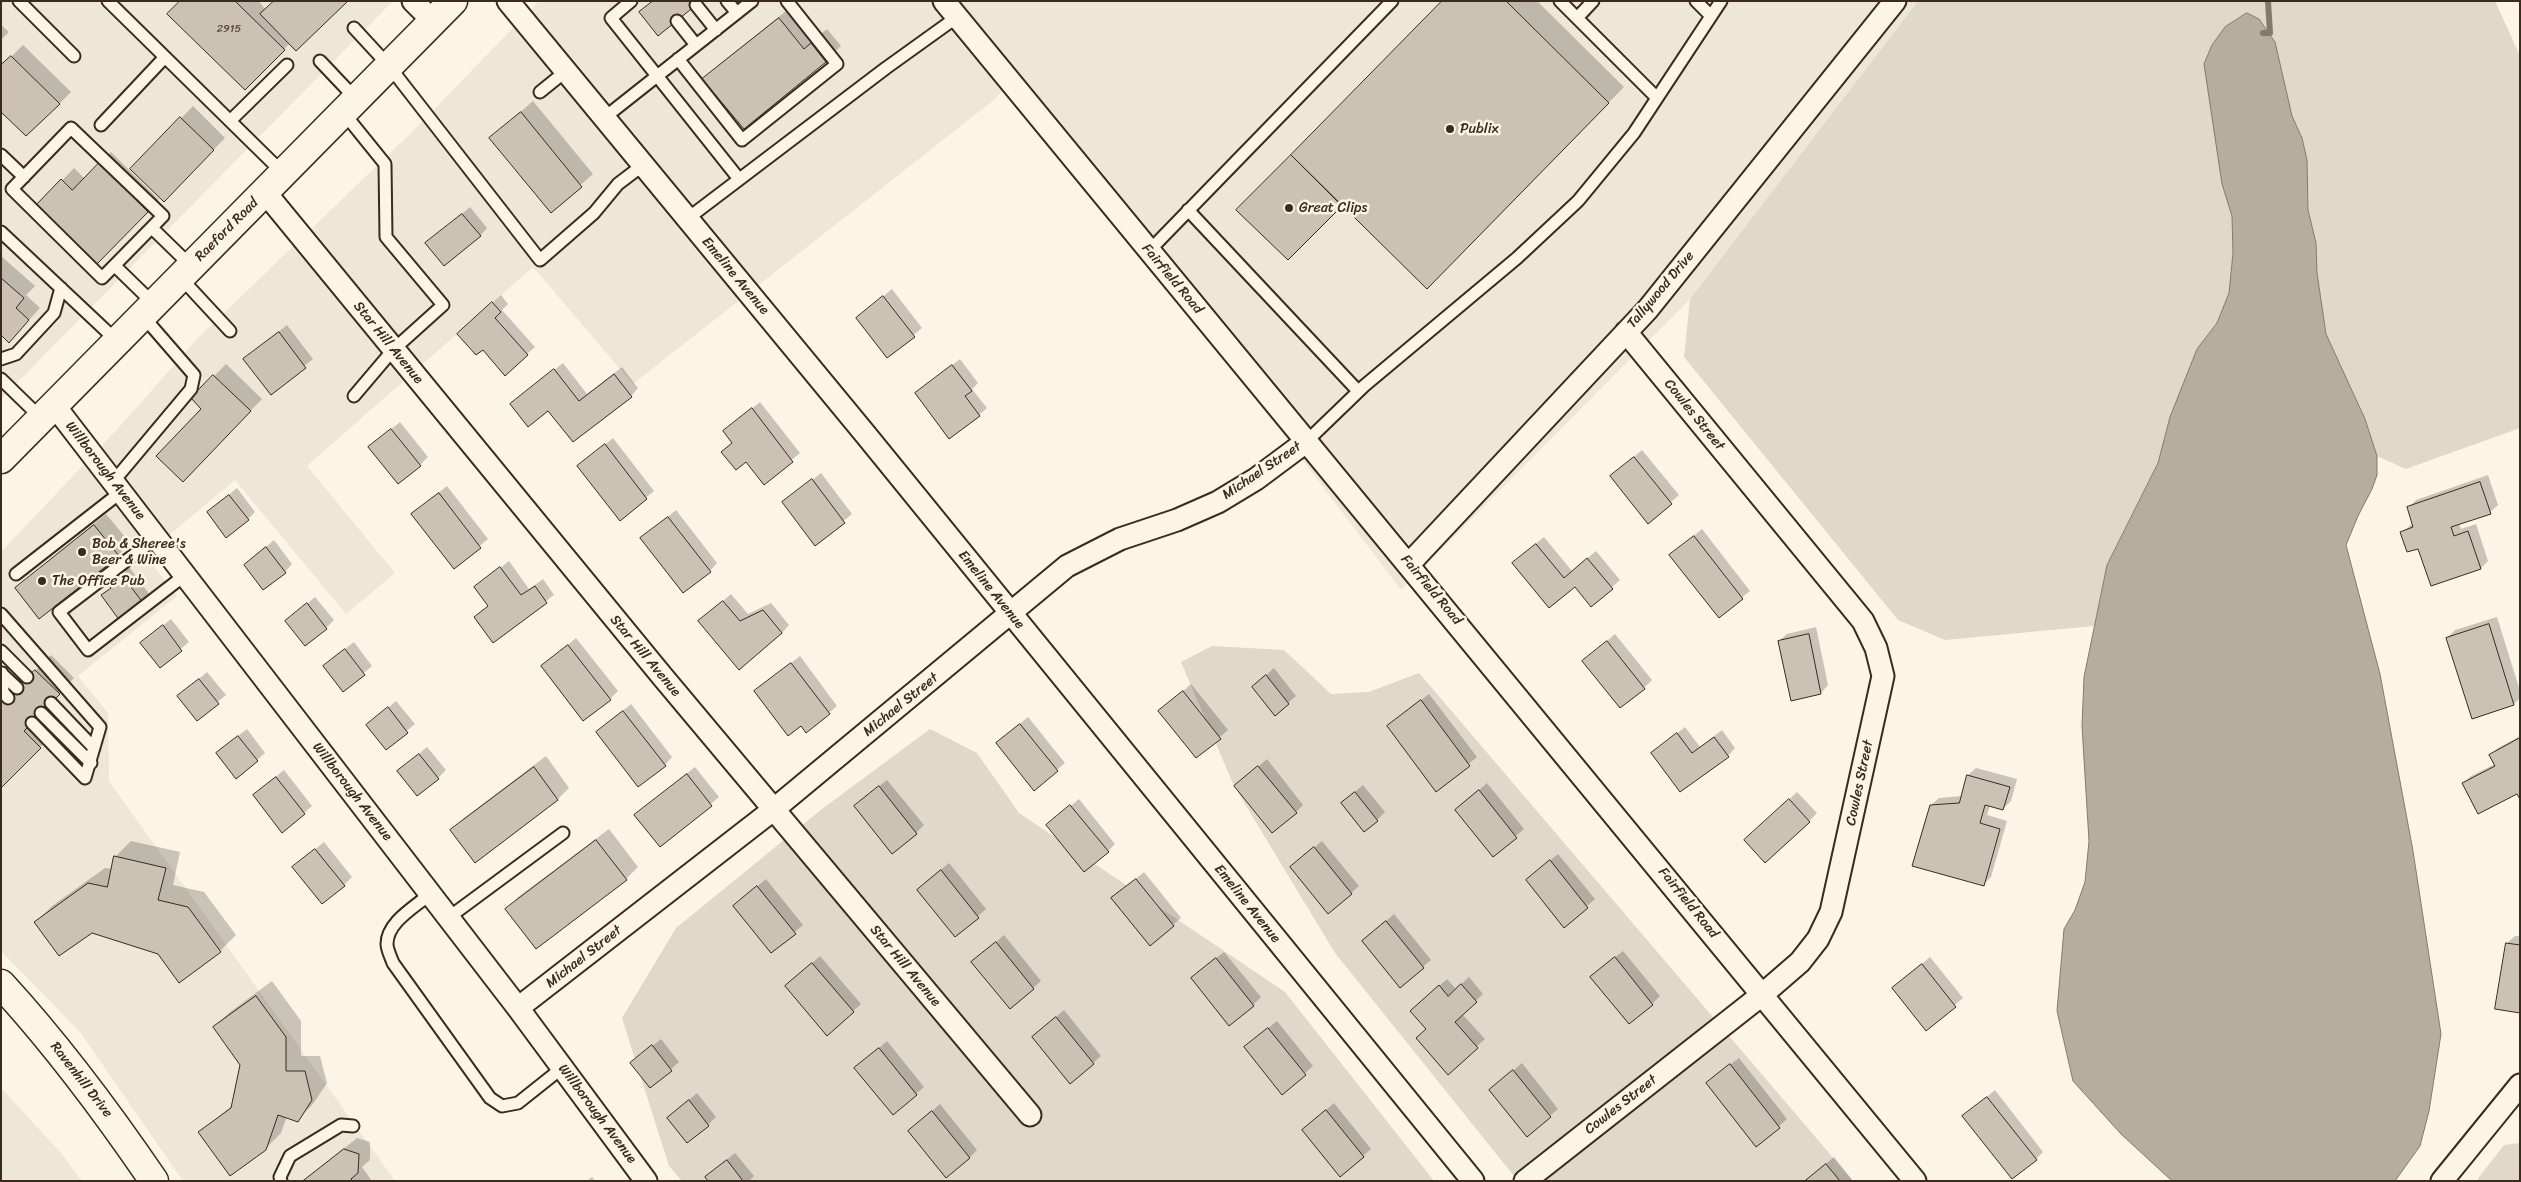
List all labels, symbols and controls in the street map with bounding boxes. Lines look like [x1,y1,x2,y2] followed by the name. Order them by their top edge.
[217,22,241,36] house number: 2915
[1460,121,1499,137] place label: Publix
[1444,123,1456,135] marker: Publix
[192,195,262,265] street label: Raeford Road
[1299,200,1367,216] place label: Great Clips
[1283,202,1295,214] marker: Great Clips
[698,234,772,318] street label: Emeline Avenue
[1138,241,1206,317] street label: Fairfield Road
[1624,248,1698,332] street label: Tallywood Drive
[350,298,426,388] street label: Star Hill Avenue
[1660,376,1728,454] street label: Cowles Street
[61,418,149,524] street label: Willborough Avenue
[1219,438,1305,504] street label: Michael Street
[92,536,186,568] place label: Bob & Sheree's Beer & Wine
[76,546,88,558] marker: Bob & Sheree's Beer & Wine
[954,547,1028,633] street label: Emeline Avenue
[1397,552,1465,628] street label: Fairfield Road
[52,573,145,589] place label: The Office Pub
[36,575,48,587] marker: The Office Pub
[606,612,684,700] street label: Star Hill Avenue
[860,670,942,740] street label: Michael Street
[308,739,396,845] street label: Willborough Avenue
[1843,739,1877,827] street label: Cowles Street
[1210,861,1284,947] street label: Emeline Avenue
[1654,864,1722,942] street label: Fairfield Road
[543,922,625,992] street label: Michael Street
[866,922,944,1010] street label: Star Hill Avenue
[46,1039,116,1121] street label: Ravenhill Drive
[554,1061,640,1167] street label: Willborough Avenue
[1582,1072,1660,1138] street label: Cowles Street

